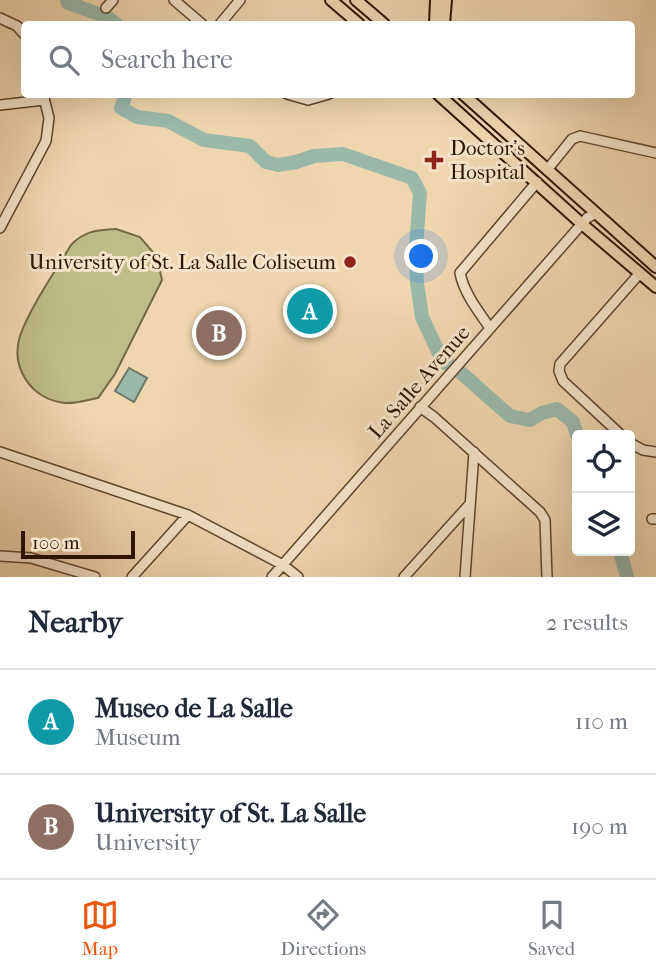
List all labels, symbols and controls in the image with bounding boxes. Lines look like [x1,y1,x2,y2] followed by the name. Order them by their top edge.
[21,21,635,98] search box
[45,41,83,79] icon: search
[101,44,233,75] text: Search here
[450,136,525,184] place label: Doctor's Hospital
[424,150,444,170] marker: Doctor's Hospital
[404,239,438,273] your location
[28,250,337,274] place label: University of St. La Salle Coliseum
[342,254,358,270] marker: University of St. La Salle Coliseum
[287,285,333,337] pin: A
[196,307,242,359] pin: B
[363,321,475,443] street label: La Salle Avenue
[572,430,635,556] map controls
[572,430,635,493] button: locate
[572,493,635,556] button: layers
[21,528,135,560] scale bar
[32,532,80,554] text: 100 m
[28,605,123,640] text: Nearby
[546,609,628,636] text: 2 results
[95,693,293,724] text: Museo de La Salle
[44,708,58,735] text: A
[575,708,628,735] text: 110 m
[95,724,181,751] text: Museum
[95,798,366,829] text: University of St. La Salle
[44,813,58,840] text: B
[571,813,628,840] text: 190 m
[95,829,200,856] text: University
[81,896,119,960] tab: Map
[281,896,366,960] tab: Directions
[528,896,575,960] tab: Saved

